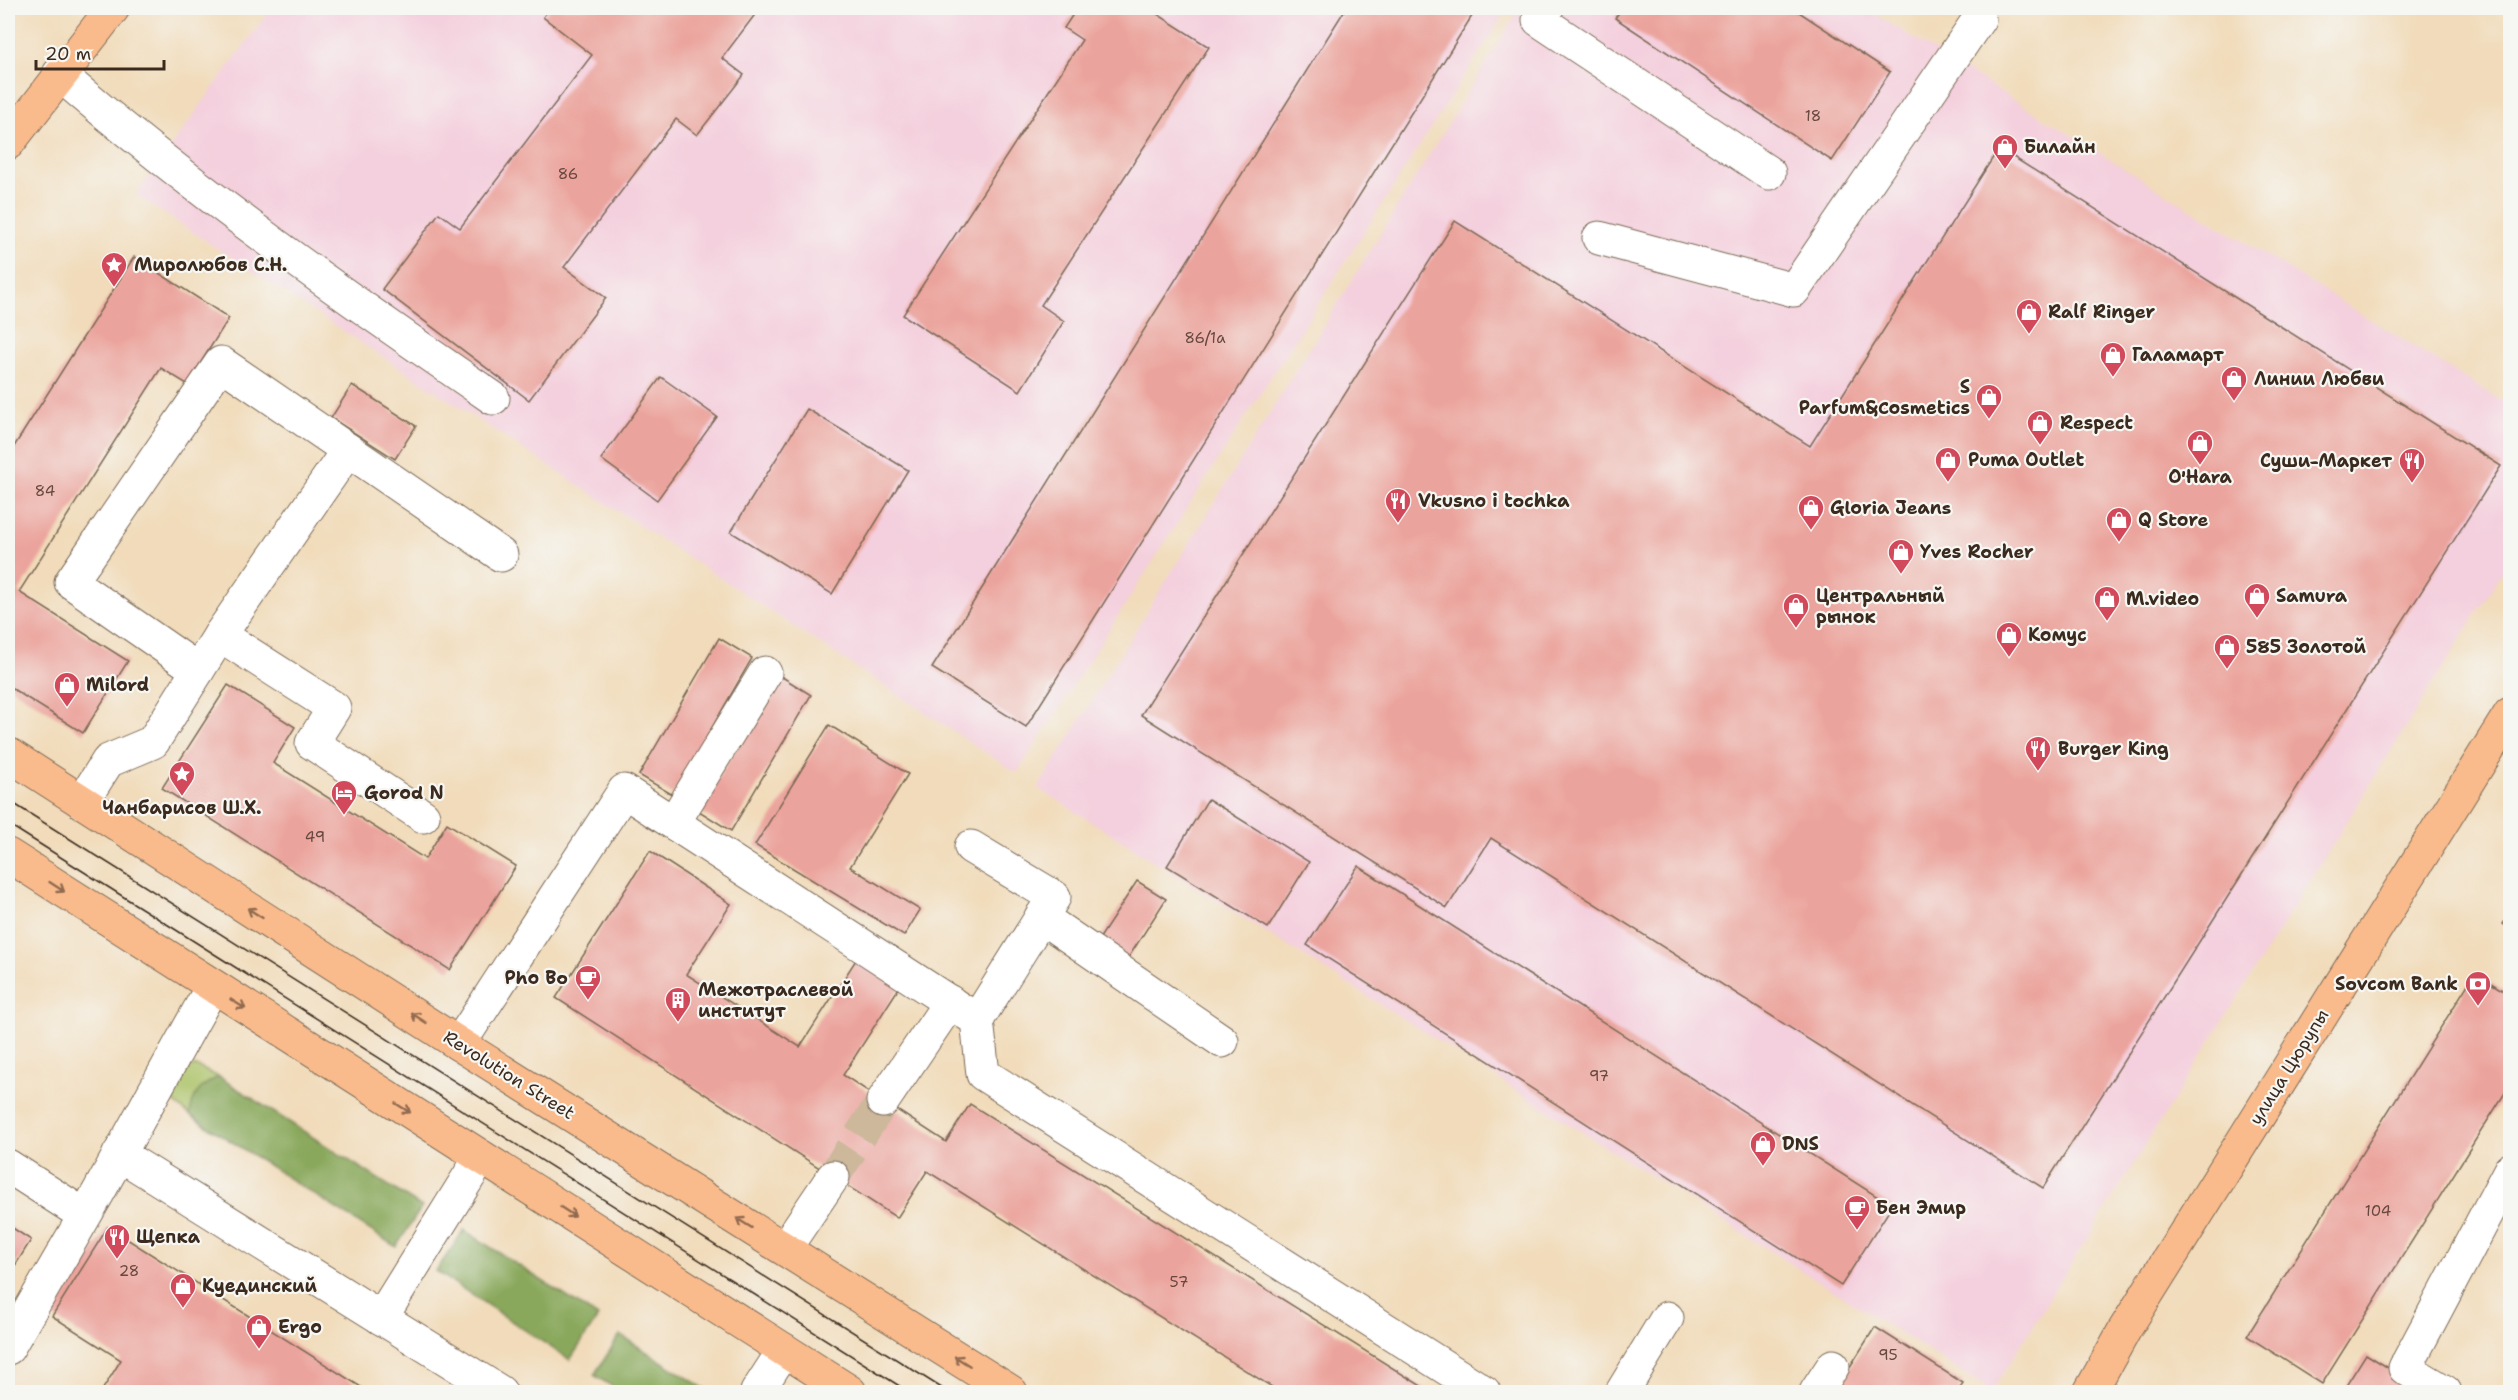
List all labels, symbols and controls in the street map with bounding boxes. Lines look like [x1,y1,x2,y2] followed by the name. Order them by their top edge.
[36,33,164,71] scale bar
[45,42,91,66] text: 20 m
[1805,106,1821,126] house number: 18
[1990,132,2020,170] shop icon: Билайн
[2024,135,2096,159] place label: Билайн
[558,164,578,184] house number: 86
[99,250,129,288] place icon: Миролюбов С.Н.
[134,253,287,277] place label: Миролюбов С.Н.
[2014,297,2044,335] shop icon: Ralf Ringer
[2048,300,2155,324] place label: Ralf Ringer
[1184,328,1226,348] house number: 86/1а
[2098,340,2128,378] shop icon: Галамарт
[2132,343,2224,367] place label: Галамарт
[2219,364,2249,402] shop icon: Линии Любви
[2254,367,2385,391] place label: Линии Любви
[1799,375,1970,420] place label: S Parfum&Cosmetics
[1974,382,2004,420] shop icon: S Parfum&Cosmetics
[2025,408,2055,446] shop icon: Respect
[2060,411,2133,435] place label: Respect
[2185,428,2215,466] shop icon: O'Hara
[1933,445,1963,483] shop icon: Puma Outlet
[2397,446,2427,484] restaurant icon: Суши-Маркет
[1968,448,2084,472] place label: Puma Outlet
[2260,449,2392,473] place label: Суши-Маркет
[2168,465,2232,489] place label: O'Hara
[35,481,55,501] house number: 84
[1383,486,1413,524] restaurant icon: Vkusno i tochka
[1418,489,1570,513] place label: Vkusno i tochka
[1796,493,1826,531] shop icon: Gloria Jeans
[1830,496,1951,520] place label: Gloria Jeans
[2104,505,2134,543] shop icon: Q Store
[2138,508,2208,532] place label: Q Store
[1886,537,1916,575] shop icon: Yves Rocher
[1920,540,2034,564] place label: Yves Rocher
[2242,581,2272,619] shop icon: Samura
[1816,584,1945,629] place label: Центральный рынок
[2092,584,2122,622] shop icon: M.video
[2276,584,2348,608] place label: Samura
[2126,587,2199,611] place label: M.video
[1781,591,1811,629] shop icon: Центральный рынок
[1994,620,2024,658] shop icon: Комус
[2028,623,2087,647] place label: Комус
[2212,632,2242,670] shop icon: 585 Золотой
[2246,635,2367,659] place label: 585 Золотой
[52,670,82,708] shop icon: Milord
[86,673,149,697] place label: Milord
[2023,734,2053,772] restaurant icon: Burger King
[2058,737,2169,761] place label: Burger King
[167,759,197,797] place icon: Чанбарисов Ш.Х.
[329,778,359,816] hotel icon: Gorod N
[364,781,444,805] place label: Gorod N
[102,796,262,820] place label: Чанбарисов Ш.Х.
[305,827,325,847] house number: 49
[48,880,65,893] one-way arrow
[247,907,264,919] one-way arrow
[573,963,603,1001] cafe icon: Pho Bo
[504,966,568,990] place label: Pho Bo
[2463,969,2493,1007] bank icon: Sovcom Bank
[2335,972,2458,996] place label: Sovcom Bank
[698,978,854,1023] place label: Межотраслевой институт
[663,985,693,1023] building icon: Межотраслевой институт
[229,998,246,1010] one-way arrow
[2244,1005,2334,1129] street label: улица Цюрупы
[411,1012,428,1024] one-way arrow
[439,1025,579,1125] street label: Revolution Street
[1589,1066,1609,1086] house number: 97
[394,1102,411,1114] one-way arrow
[1748,1129,1778,1167] shop icon: DNS
[1782,1132,1819,1156] place label: DNS
[1842,1193,1872,1231] cafe icon: Бен Эмир
[1876,1196,1966,1220] place label: Бен Эмир
[2365,1201,2391,1221] house number: 104
[559,1207,576,1219] one-way arrow
[736,1217,753,1229] one-way arrow
[102,1222,132,1260] restaurant icon: Щепка
[136,1225,201,1249] place label: Щепка
[119,1261,139,1281] house number: 28
[168,1271,198,1309] shop icon: Куединский
[1170,1272,1188,1292] house number: 57
[202,1274,317,1298] place label: Куединский
[244,1312,274,1350] shop icon: Ergo
[278,1315,322,1339] place label: Ergo
[1878,1345,1898,1365] house number: 95
[954,1355,971,1367] one-way arrow

